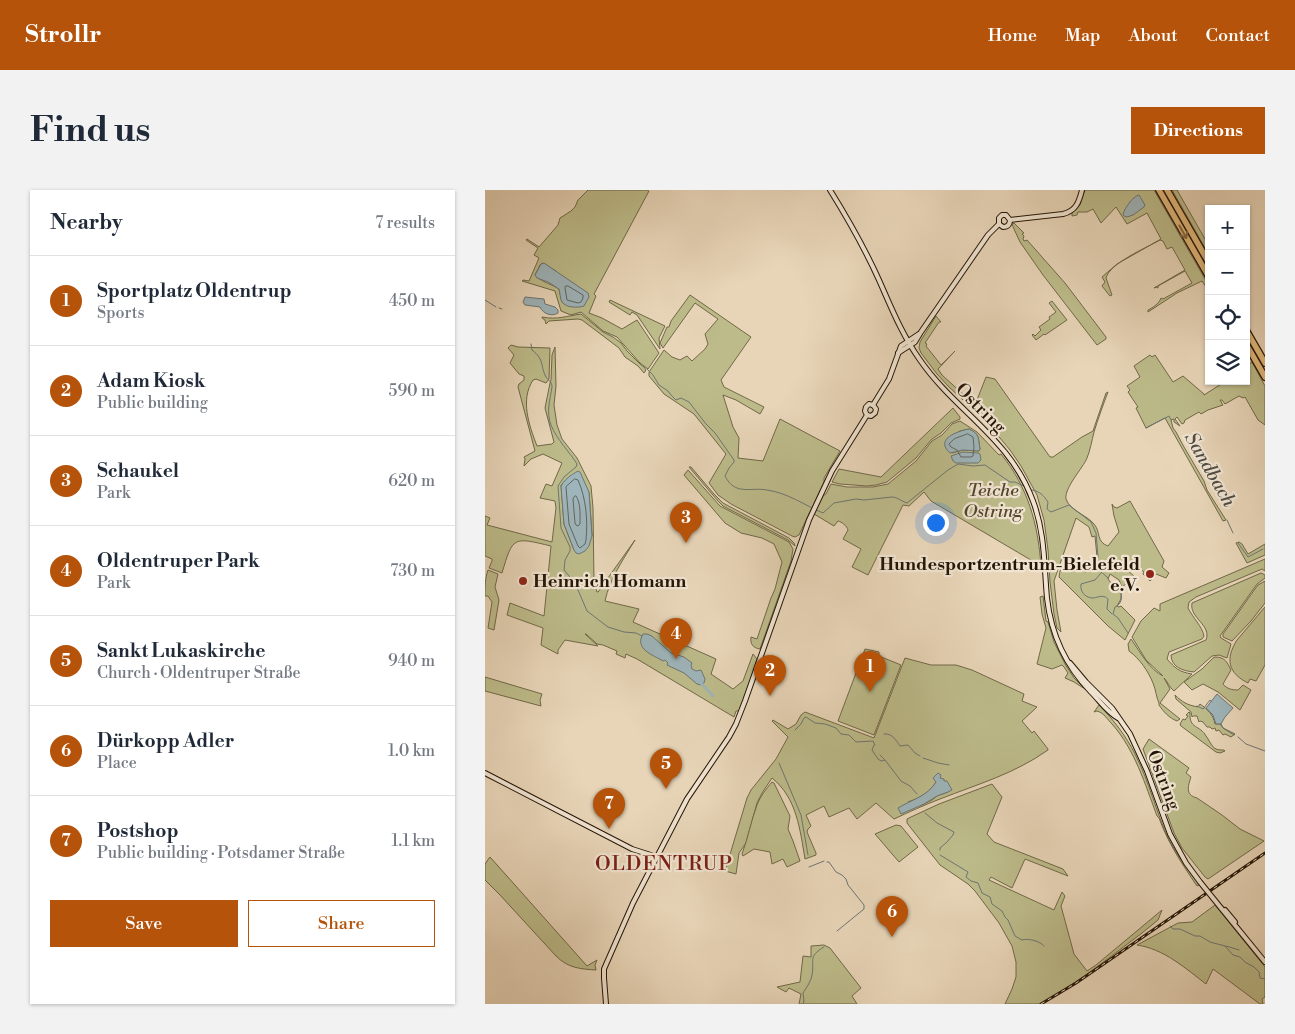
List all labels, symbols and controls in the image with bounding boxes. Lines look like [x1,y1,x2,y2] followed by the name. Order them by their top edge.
[25,20,101,50] text: Strollr
[988,24,1037,47] text: Home
[1065,24,1101,47] text: Map
[1129,24,1178,47] text: About
[1206,24,1270,47] text: Contact
[1131,107,1265,154] button: Directions
[30,109,150,152] text: Find us
[1205,205,1250,385] map controls
[1205,205,1250,250] button: +
[50,210,123,236] text: Nearby
[375,213,435,233] text: 7 results
[1179,225,1189,239] one-way arrow
[1205,250,1250,295] button: −
[97,279,292,303] text: Sportplatz Oldentrup
[62,291,70,311] text: 1
[389,291,435,311] text: 450 m
[1205,295,1250,340] button: locate
[97,303,144,323] text: Sports
[1205,340,1250,385] button: layers
[97,369,205,393] text: Adam Kiosk
[950,378,1011,439] street label: Ostring
[61,381,71,401] text: 2
[389,381,435,401] text: 590 m
[97,393,208,413] text: Public building
[1179,428,1241,512] water label: Sandbach
[97,459,179,483] text: Schaukel
[61,471,71,491] text: 3
[388,471,435,491] text: 620 m
[963,479,1023,523] park label: Teiche Ostring
[97,483,130,503] text: Park
[670,502,702,543] pin: 3
[923,510,949,536] your location
[97,549,260,573] text: Oldentruper Park
[879,553,1140,597] place label: Hundesportzentrum-Bielefeld e.V.
[61,561,71,581] text: 4
[390,561,435,581] text: 730 m
[1144,568,1156,580] marker: Hundesportzentrum-Bielefeld e.V.
[533,570,686,593] place label: Heinrich Homann
[97,573,130,593] text: Park
[517,575,529,587] marker: Heinrich Homann
[660,618,692,659] pin: 4
[97,639,265,663] text: Sankt Lukaskirche
[61,651,71,671] text: 5
[388,651,435,671] text: 940 m
[854,651,886,692] pin: 1
[754,655,786,696] pin: 2
[97,663,301,683] text: Church · Oldentruper Straße
[97,729,234,753] text: Dürkopp Adler
[61,741,71,761] text: 6
[388,741,435,761] text: 1.0 km
[1142,747,1186,814] street label: Ostring
[650,748,682,789] pin: 5
[97,753,137,773] text: Place
[593,788,625,829] pin: 7
[97,819,179,843] text: Postshop
[61,831,71,851] text: 7
[391,831,435,851] text: 1.1 km
[97,843,345,863] text: Public building · Potsdamer Straße
[595,852,733,877] district label: OLDENTRUP
[876,896,908,937] pin: 6
[50,900,238,947] button: Save
[248,900,435,947] button: Share

